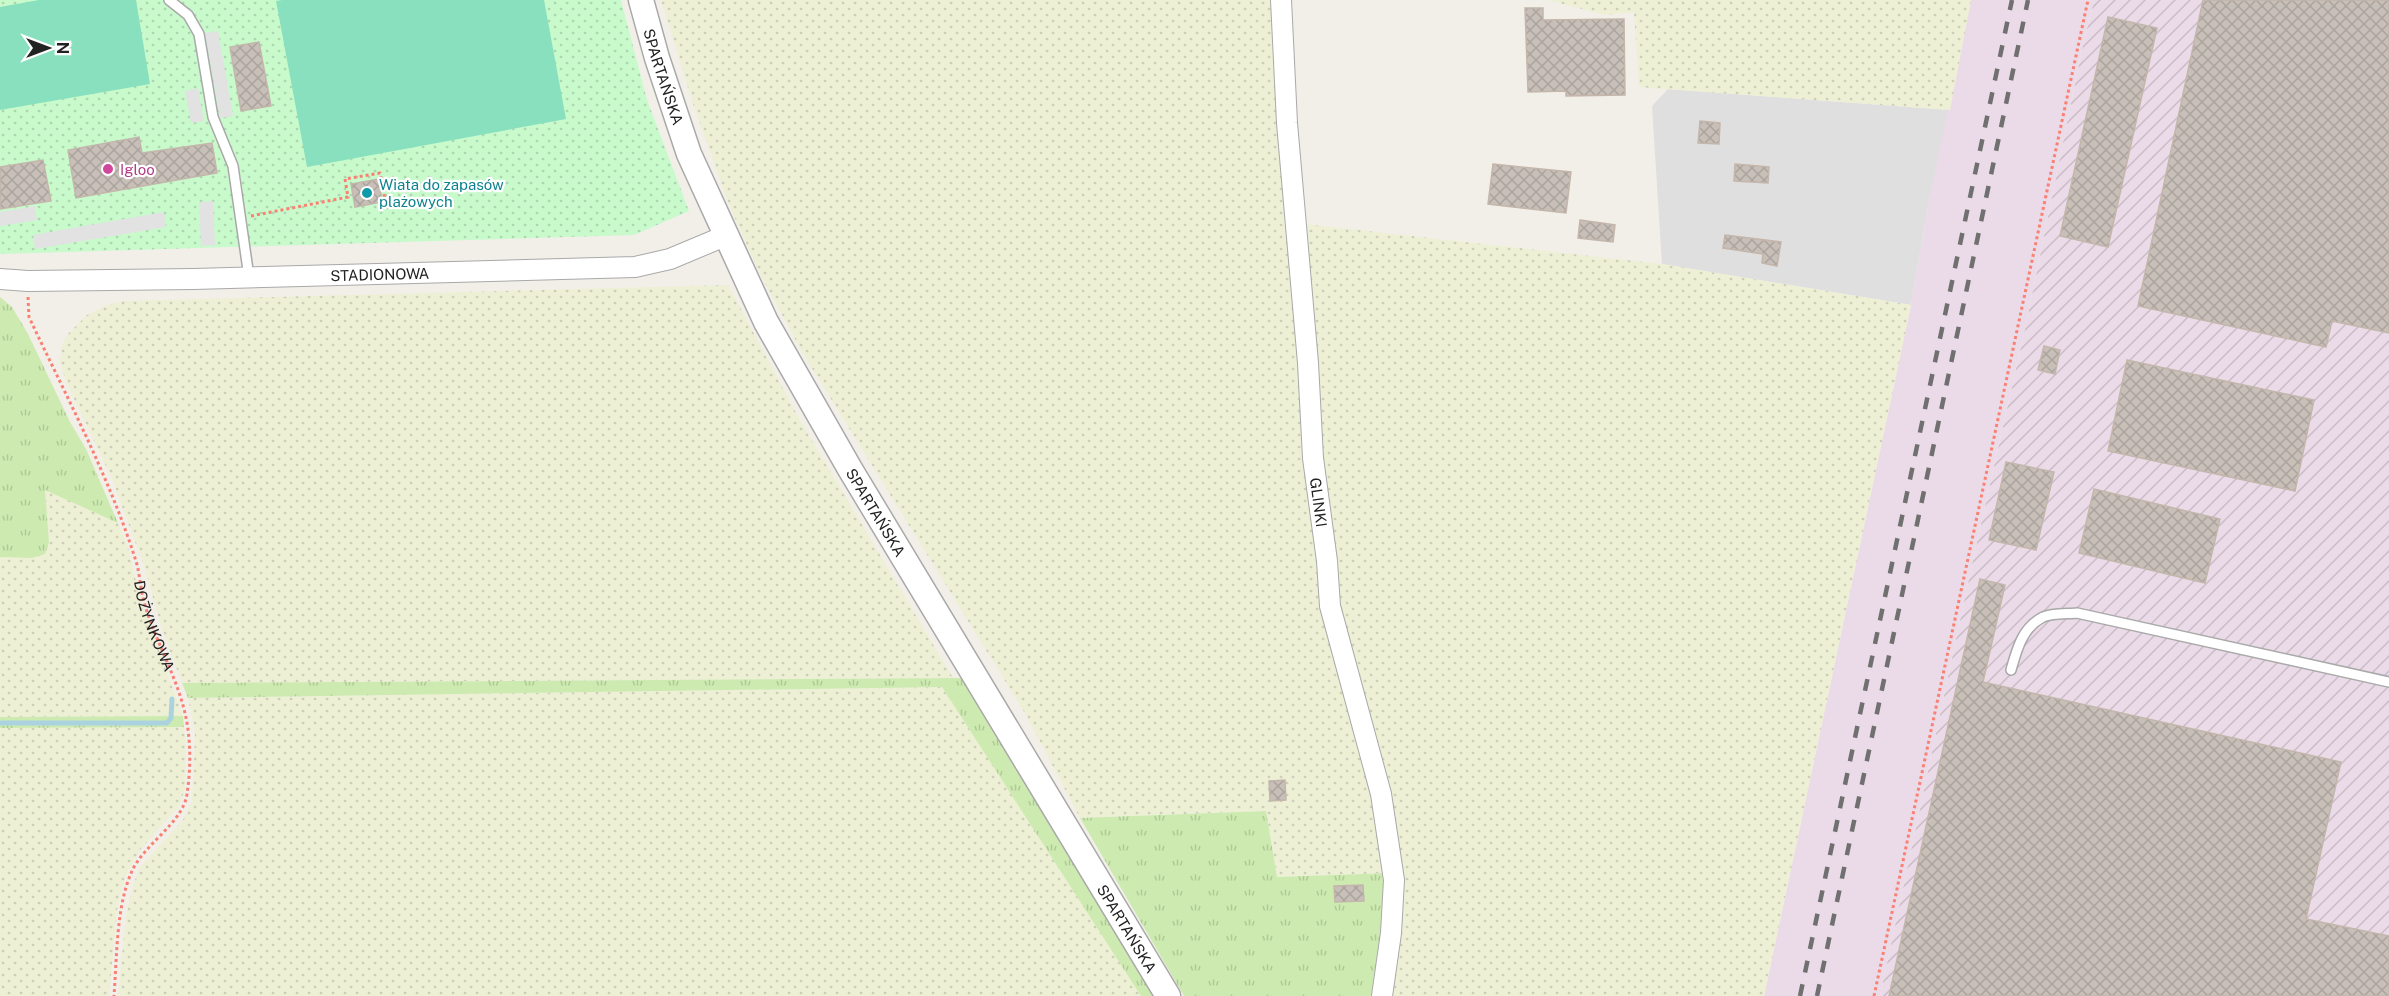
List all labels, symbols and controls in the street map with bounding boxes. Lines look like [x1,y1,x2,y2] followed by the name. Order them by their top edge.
[18,18,78,78] north arrow
[641,27,687,127] street label: SPARTAŃSKA
[53,42,72,54] text: N
[120,161,155,178] place label: Igloo
[101,162,115,176] marker: Igloo
[379,176,504,210] place label: Wiata do zapasów plażowych
[360,186,374,200] marker: Wiata do zapasów plażowych
[330,264,430,284] street label: STADIONOWA
[843,465,909,560] street label: SPARTAŃSKA
[1307,477,1331,528] street label: GLINKI
[131,579,179,674] street label: DOŻYNKOWA
[1094,881,1160,976] street label: SPARTAŃSKA

